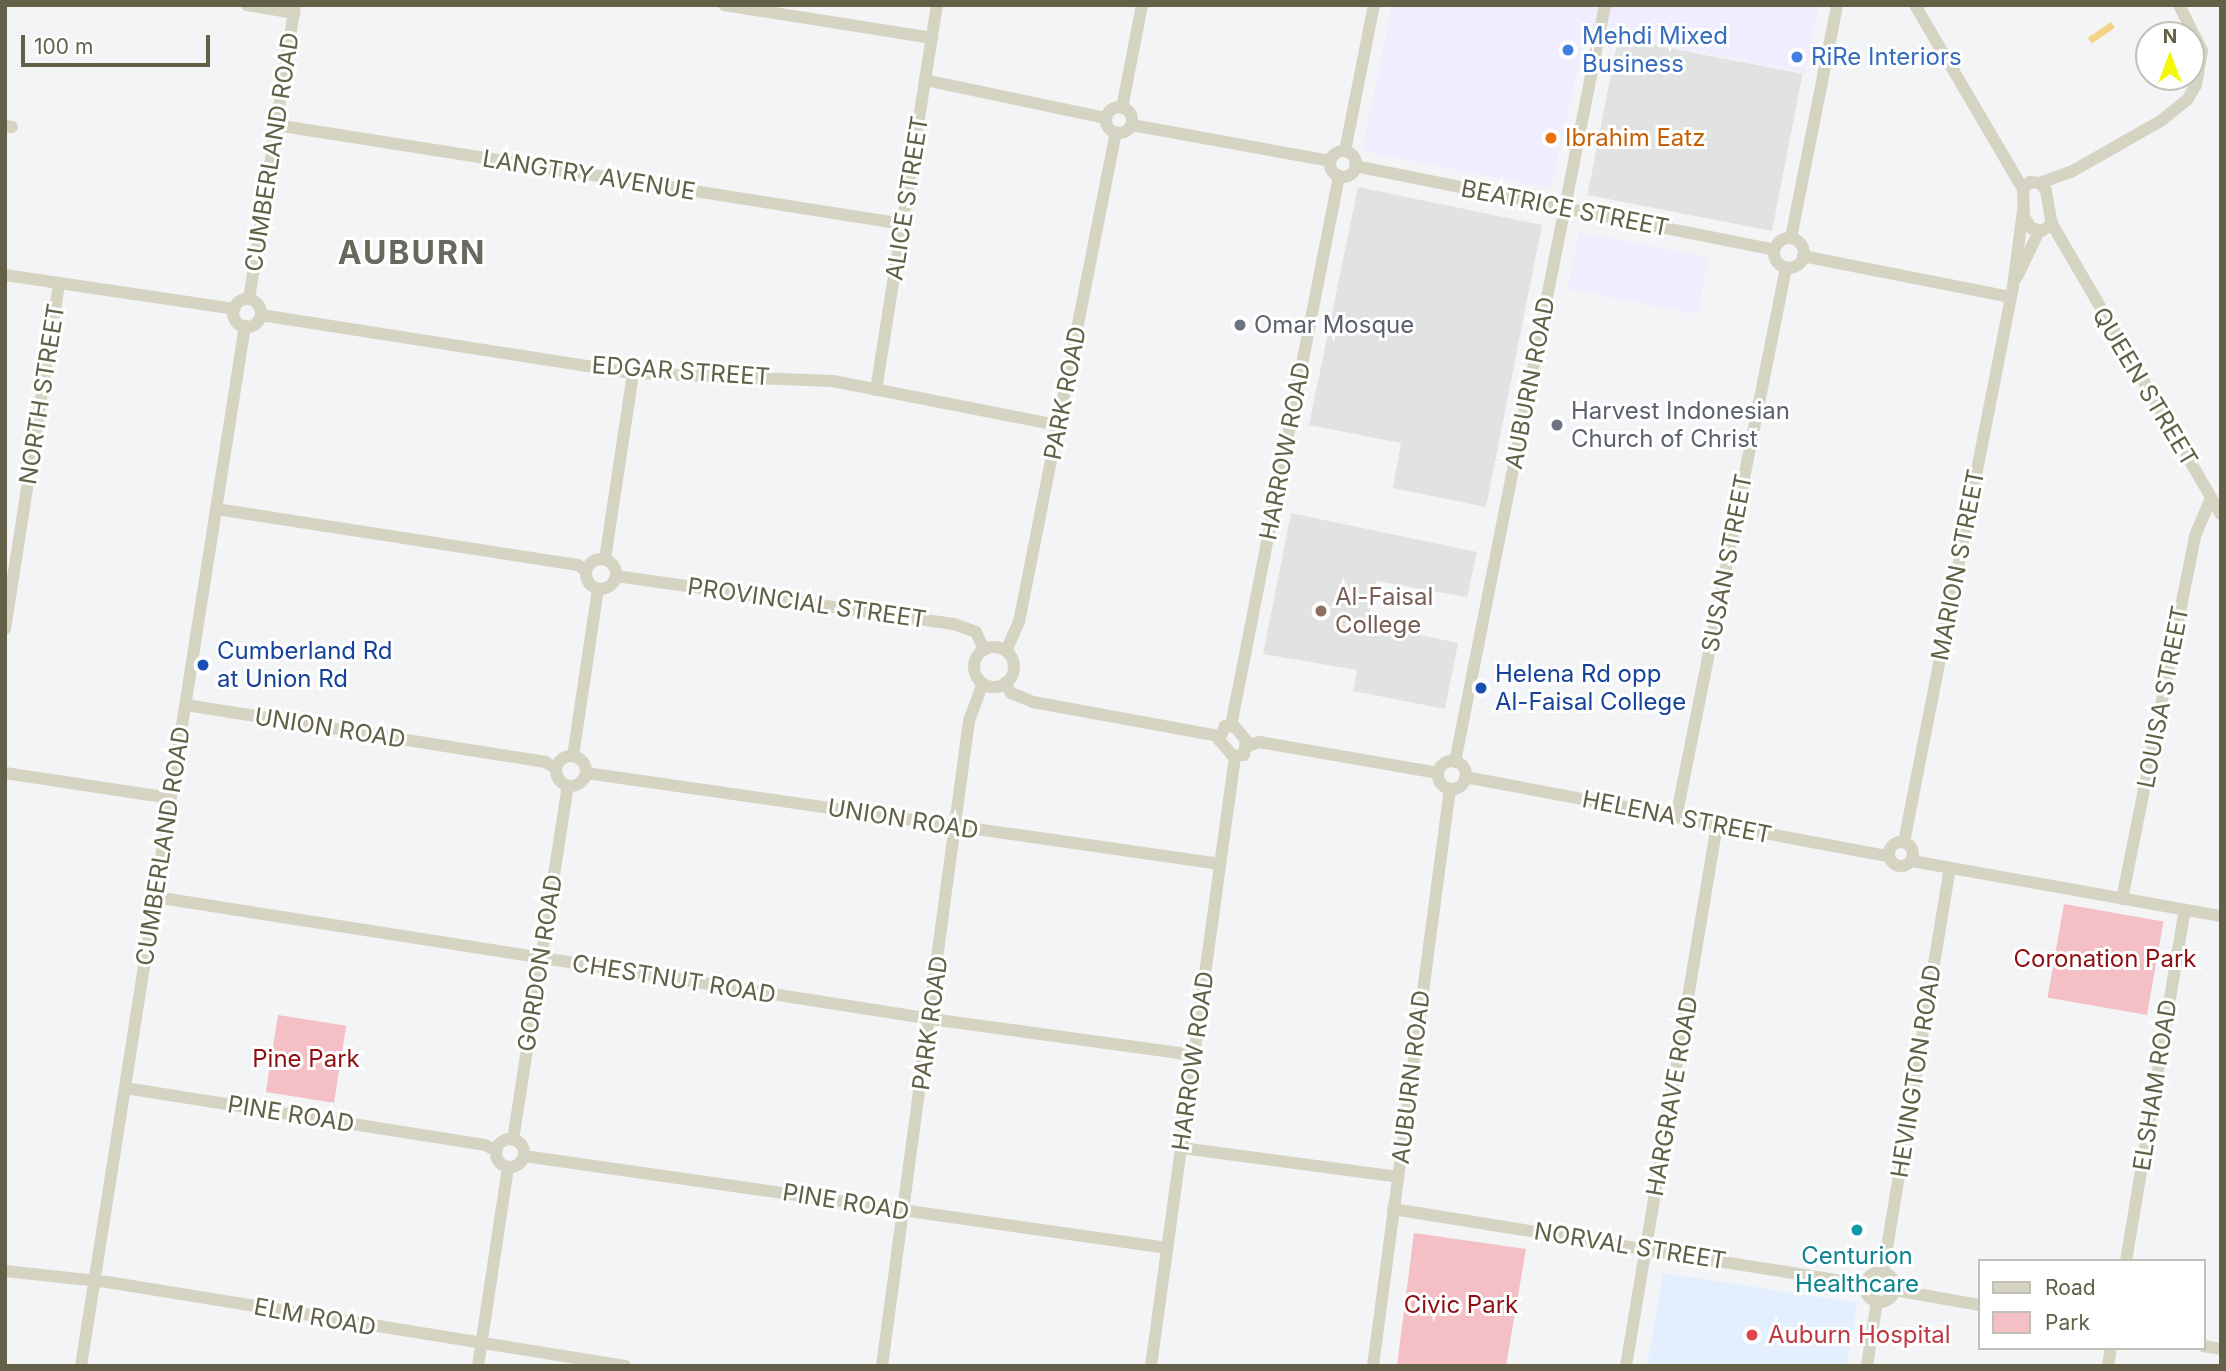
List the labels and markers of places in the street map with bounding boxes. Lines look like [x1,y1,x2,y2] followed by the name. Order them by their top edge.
[1582,22,1728,78] place label: Mehdi Mixed Business
[1560,42,1576,58] marker: Mehdi Mixed Business
[1811,43,1962,71] place label: RiRe Interiors
[1789,49,1805,65] marker: RiRe Interiors
[1565,124,1705,152] place label: Ibrahim Eatz
[1543,130,1559,146] marker: Ibrahim Eatz
[1254,311,1414,339] place label: Omar Mosque
[1232,317,1248,333] marker: Omar Mosque
[1571,397,1790,453] place label: Harvest Indonesian Church of Christ
[1549,417,1565,433] marker: Harvest Indonesian Church of Christ
[1335,583,1433,639] place label: Al-Faisal College
[1313,603,1329,619] marker: Al-Faisal College
[217,637,393,693] place label: Cumberland Rd at Union Rd
[195,657,211,673] marker: Cumberland Rd at Union Rd
[1495,660,1686,716] place label: Helena Rd opp Al-Faisal College
[1473,680,1489,696] marker: Helena Rd opp Al-Faisal College
[1849,1222,1865,1238] marker: Centurion Healthcare
[1795,1242,1919,1298] place label: Centurion Healthcare
[1768,1321,1951,1349] place label: Auburn Hospital
[1742,1325,1762,1345] marker: Auburn Hospital

